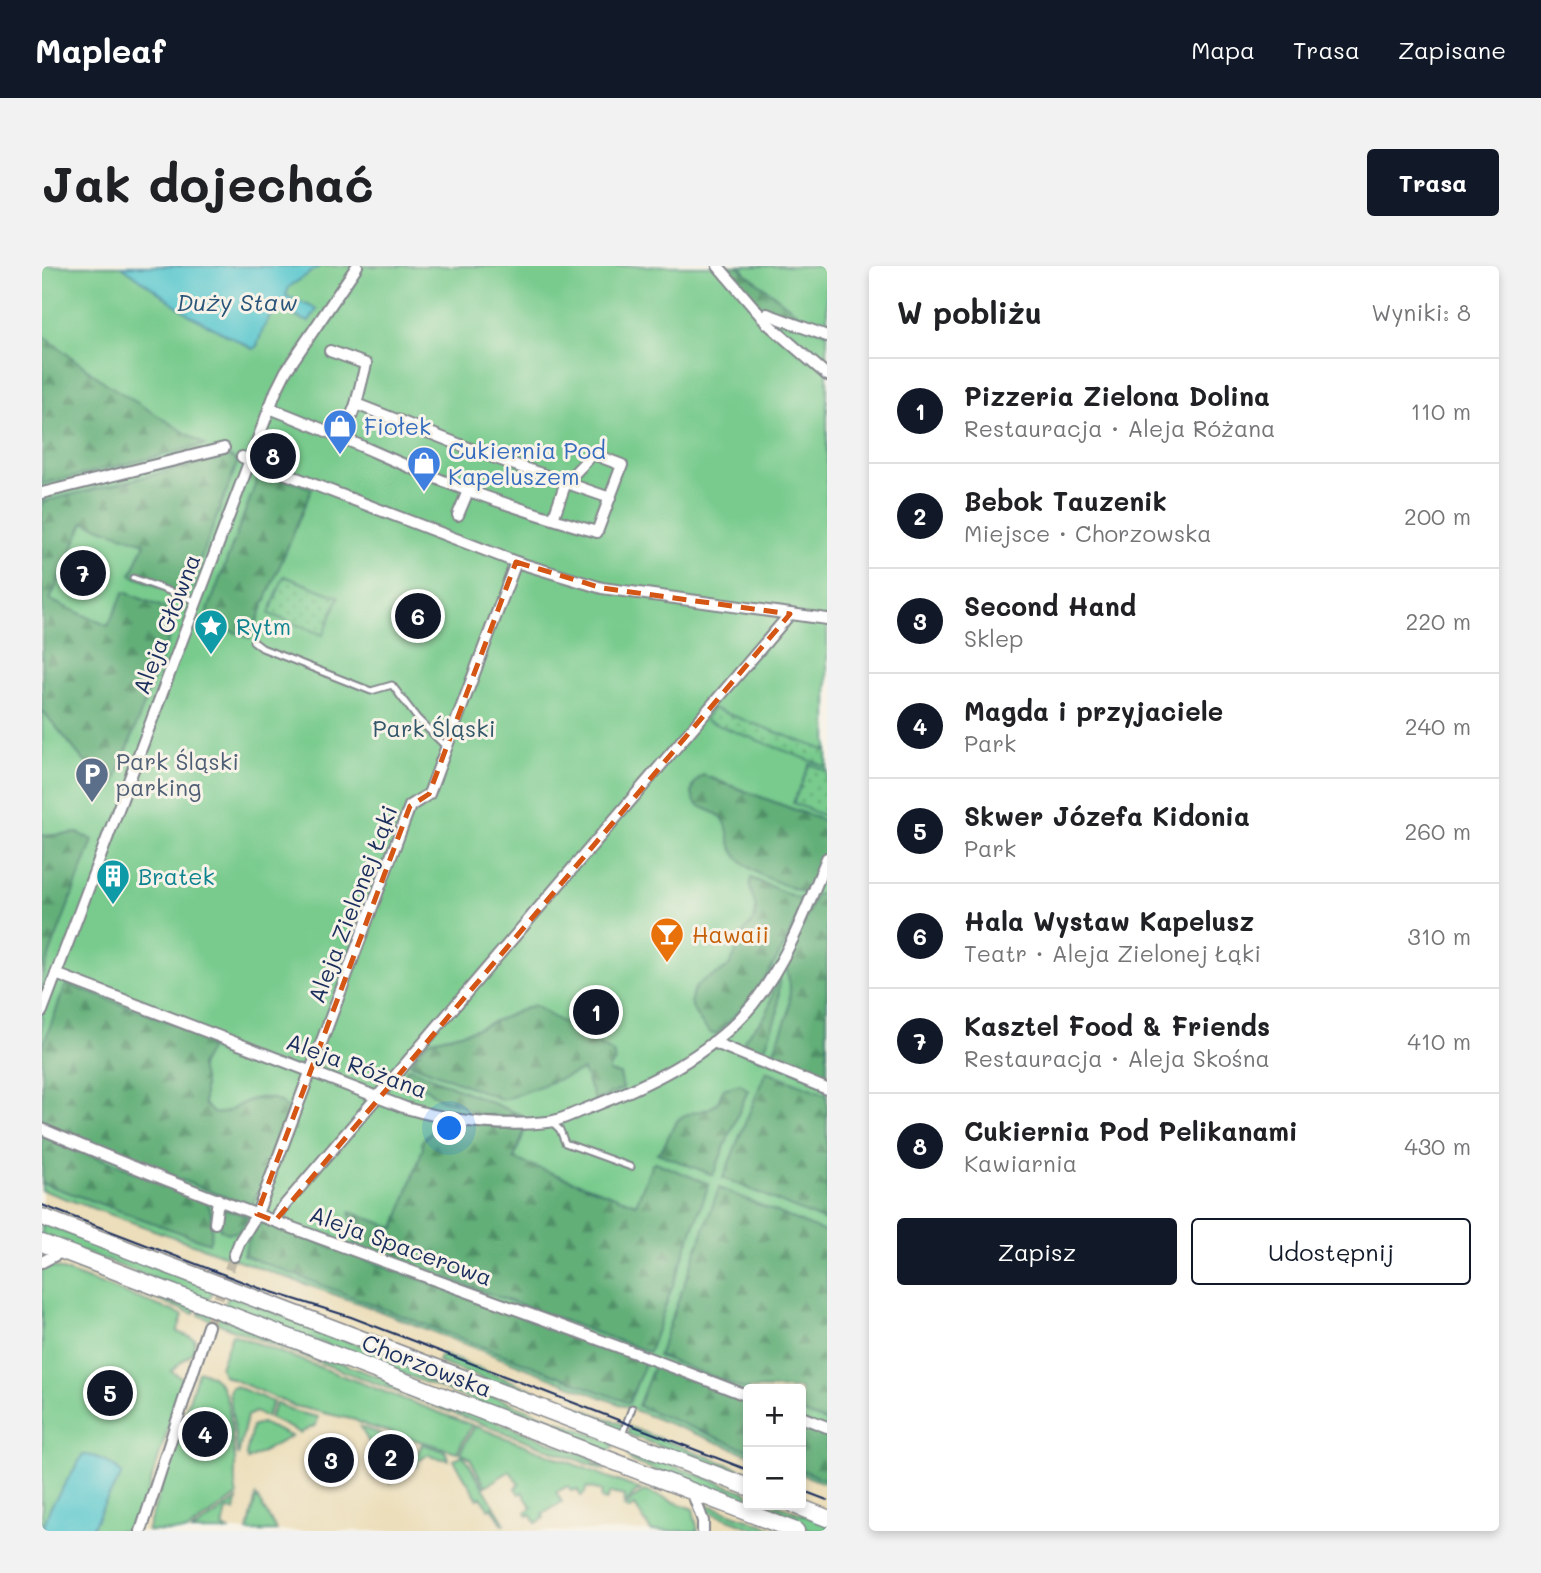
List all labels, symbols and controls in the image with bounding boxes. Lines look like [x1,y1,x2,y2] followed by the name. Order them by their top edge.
[35,28,166,71] text: Mapleaf
[1191,34,1255,65] text: Mapa
[1293,34,1360,65] text: Trasa
[1398,34,1506,65] text: Zapisane
[1367,149,1499,216] button: Trasa
[42,151,374,214] text: Jak dojechać
[177,286,298,317] water label: Duży Staw
[897,292,1042,332] text: W pobliżu
[1371,297,1471,327] text: Wyniki: 8
[964,379,1270,413] text: Pizzeria Zielona Dolina
[915,396,925,426] text: 1
[1411,396,1471,426] text: 110 m
[321,407,359,456] shop icon: Fiołek
[364,411,431,441] place label: Fiołek
[964,413,1275,443] text: Restauracja · Aleja Różana
[250,430,296,482] pin: 8
[448,435,606,491] place label: Cukiernia Pod Kapeluszem
[405,444,443,493] shop icon: Cukiernia Pod Kapeluszem
[964,484,1167,518] text: Bebok Tauzenik
[914,501,926,531] text: 2
[1404,501,1471,531] text: 200 m
[964,518,1212,548] text: Miejsce · Chorzowska
[60,547,106,599] pin: 7
[125,549,207,699] street label: Aleja Główna
[964,589,1136,623] text: Second Hand
[395,590,441,642] pin: 6
[913,606,927,636] text: 3
[1405,606,1471,636] text: 220 m
[192,607,230,656] place icon: Rytm
[236,611,291,641] place label: Rytm
[964,623,1023,653] text: Sklep
[964,694,1223,728] text: Magda i przyjaciele
[913,711,927,741] text: 4
[1405,711,1471,741] text: 240 m
[373,713,495,743] park label: Park Śląski
[964,728,1016,758] text: Park
[116,746,239,802] place label: Park Śląski parking
[73,755,111,804] parking icon: Park Śląski parking
[964,799,1250,833] text: Skwer Józefa Kidonia
[300,801,404,1007] street label: Aleja Zielonej Łąki
[913,816,927,846] text: 5
[1404,816,1471,846] text: 260 m
[964,833,1016,863] text: Park
[94,857,132,906] building icon: Bratek
[138,861,215,891] place label: Bratek
[964,904,1254,938] text: Hala Wystaw Kapelusz
[648,915,686,964] bar icon: Hawaii
[692,919,769,949] place label: Hawaii
[913,921,927,951] text: 6
[1407,921,1471,951] text: 310 m
[964,938,1261,968] text: Teatr · Aleja Zielonej Łąki
[573,986,619,1038] pin: 1
[964,1009,1270,1043] text: Kasztel Food & Friends
[282,1026,432,1104] street label: Aleja Różana
[914,1026,926,1056] text: 7
[1407,1026,1471,1056] text: 410 m
[964,1043,1270,1073] text: Restauracja · Aleja Skośna
[432,1111,466,1145] your location
[964,1114,1298,1148] text: Cukiernia Pod Pelikanami
[913,1131,927,1161] text: 8
[1404,1131,1471,1161] text: 430 m
[964,1148,1077,1178] text: Kawiarnia
[306,1198,496,1292] street label: Aleja Spacerowa
[897,1218,1177,1285] button: Zapisz
[1191,1218,1471,1285] button: Udostępnij
[358,1327,496,1403] street label: Chorzowska
[87,1367,133,1419] pin: 5
[743,1384,806,1510] map controls
[743,1384,806,1447] button: +
[182,1408,228,1460] pin: 4
[368,1431,414,1483] pin: 2
[308,1434,354,1486] pin: 3
[743,1447,806,1510] button: −

